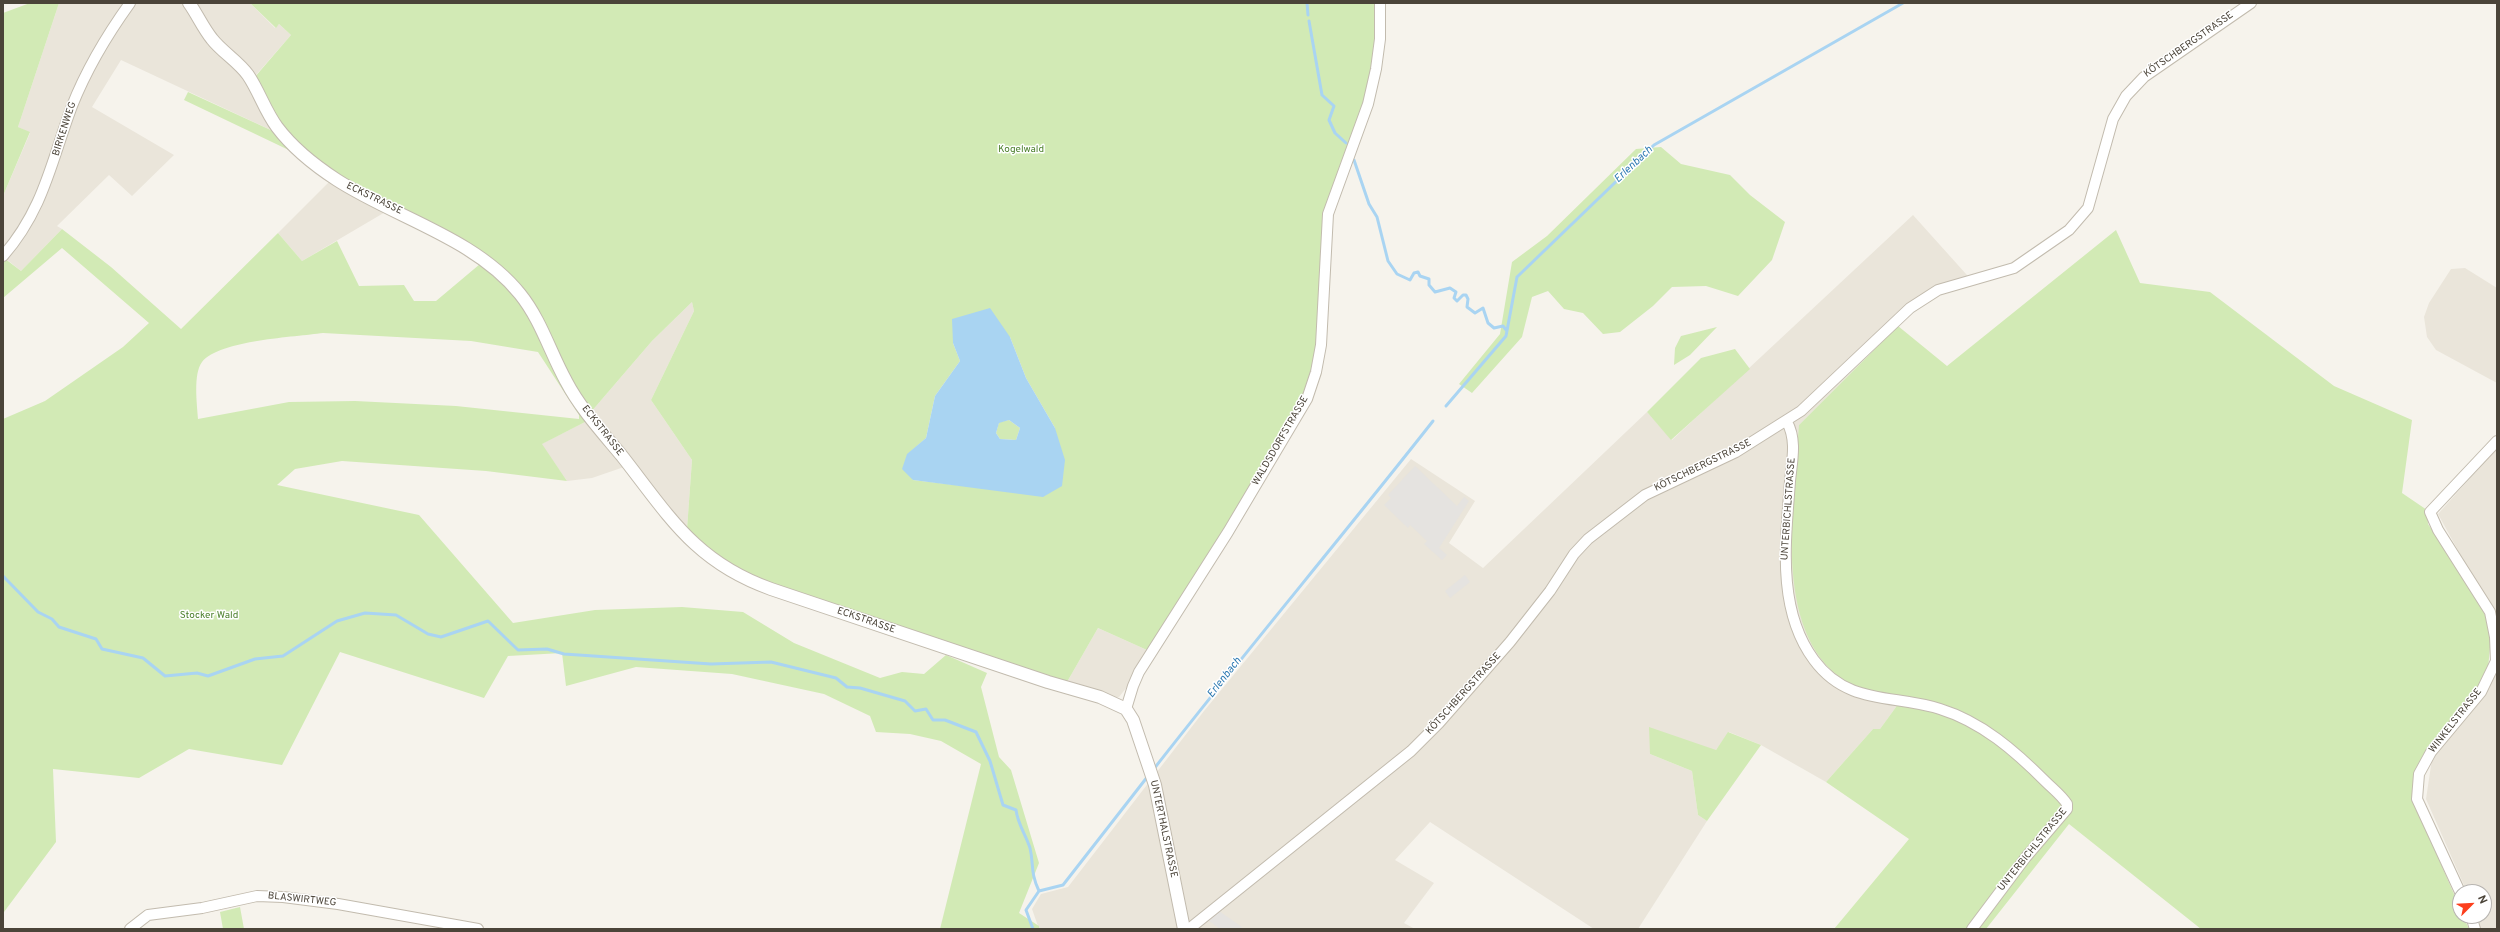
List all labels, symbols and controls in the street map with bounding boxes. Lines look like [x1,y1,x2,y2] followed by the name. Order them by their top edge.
[2142,10,2236,80] street label: KÖTSCHBERGSTRASSE
[51,100,79,158] street label: BIRKENWEG
[998,144,1044,156] park label: Kogelwald
[1612,144,1656,186] water label: Erlenbach
[344,180,404,218] street label: ECKSTRASSE
[1250,394,1312,488] street label: WALDSDORFSTRASSE
[579,403,625,459] street label: ECKSTRASSE
[1653,437,1753,495] street label: KÖTSCHBERGSTRASSE
[1779,457,1799,561] street label: UNTERBICHLSTRASSE
[835,605,897,637] street label: ECKSTRASSE
[180,610,238,622] park label: Stocker Wald
[1424,650,1504,738] street label: KÖTSCHBERGSTRASSE
[1205,655,1245,701] water label: Erlenbach
[2427,686,2485,756] street label: WINKELSTRASSE
[1147,779,1179,879] street label: UNTERTHALSTRASSE
[1996,806,2070,894] street label: UNTERBICHLSTRASSE
[2452,884,2492,924] north arrow
[267,890,337,910] street label: BLASWIRTWEG
[2474,893,2490,906] text: N

